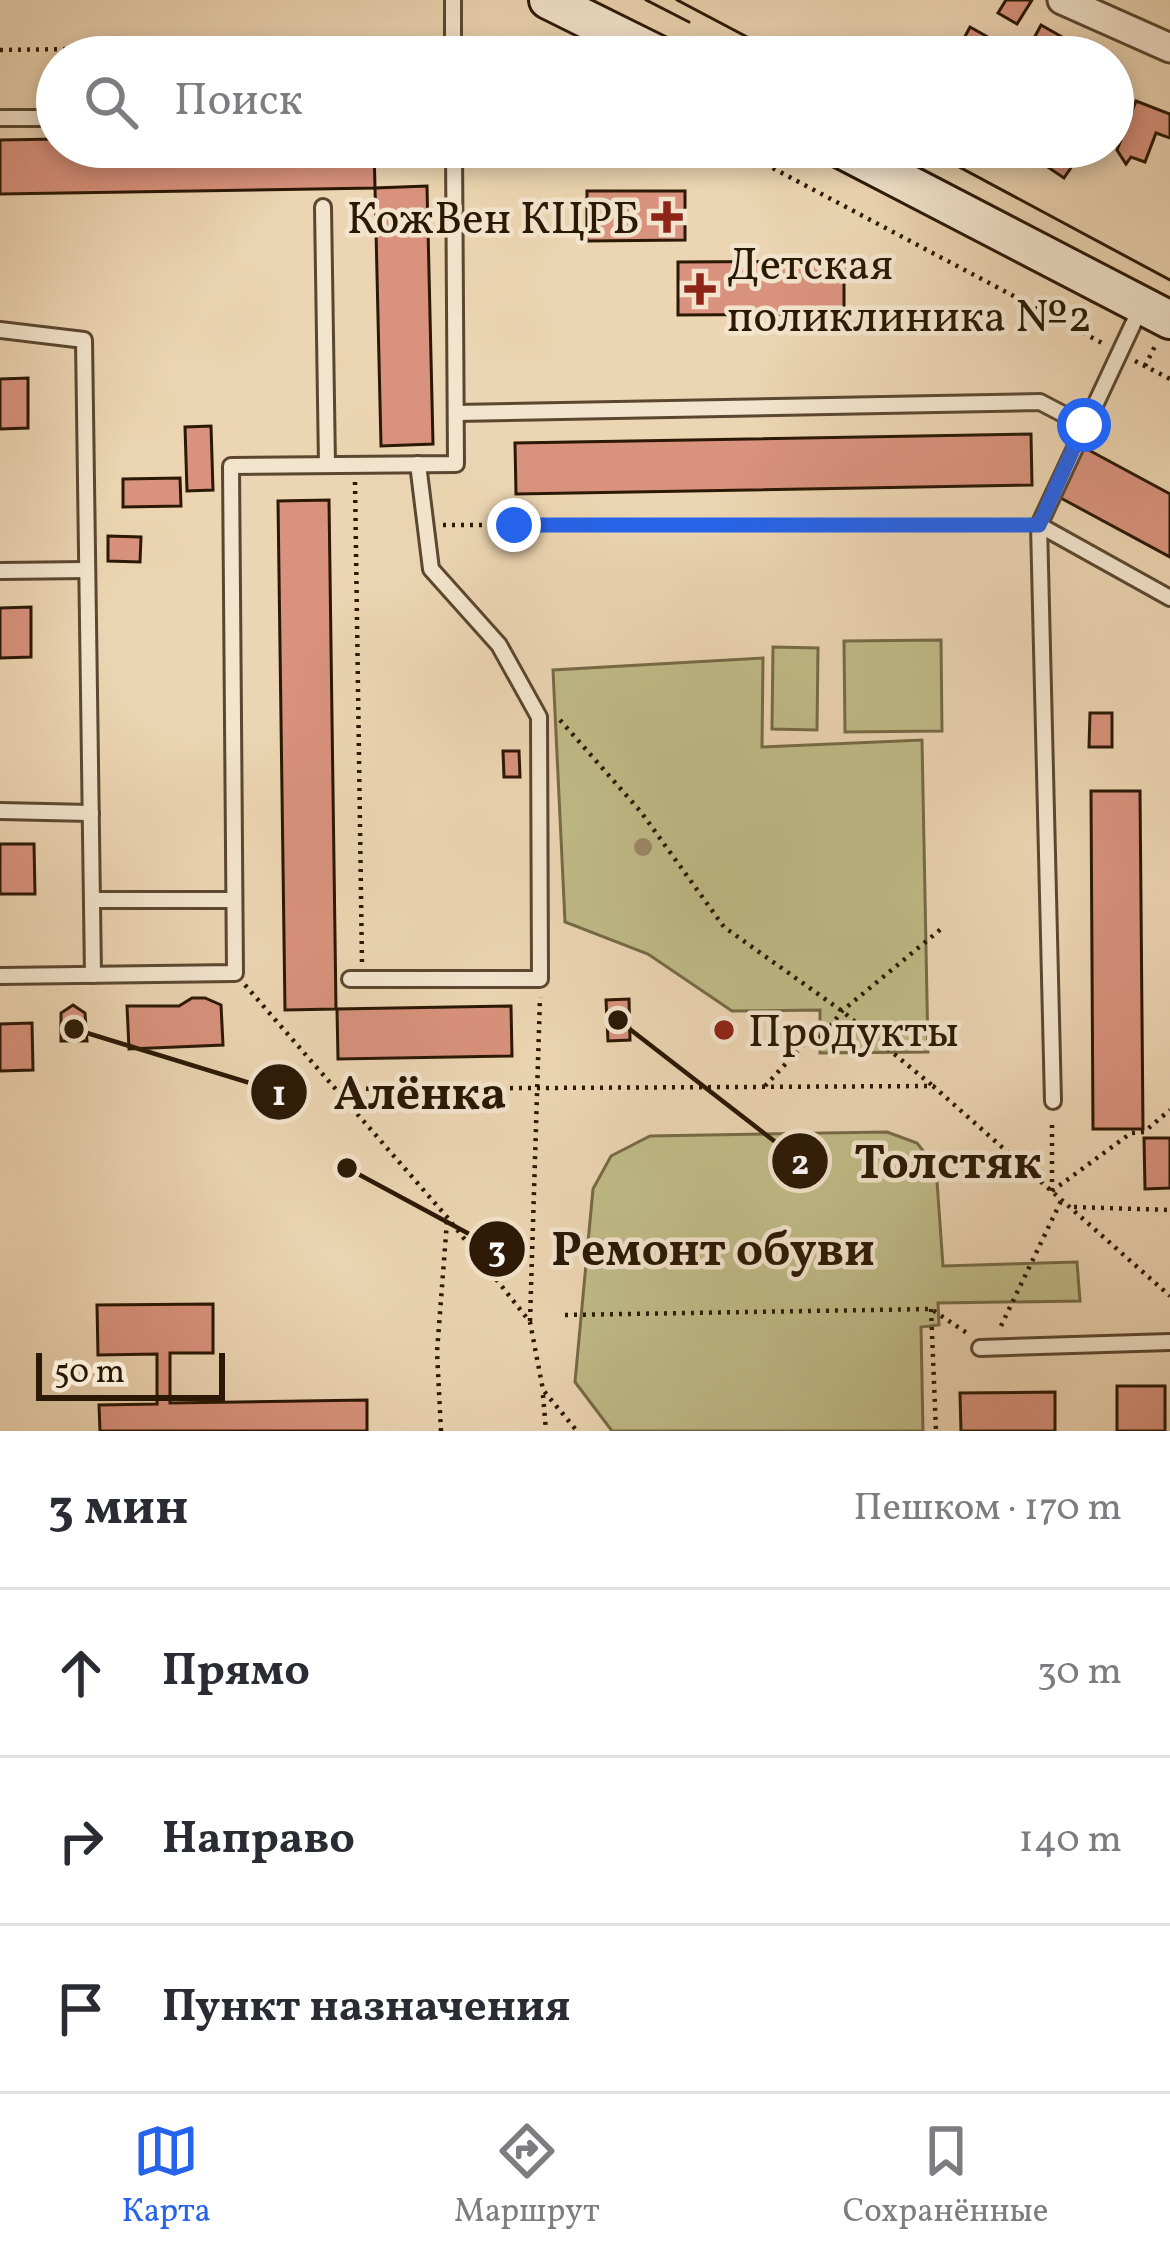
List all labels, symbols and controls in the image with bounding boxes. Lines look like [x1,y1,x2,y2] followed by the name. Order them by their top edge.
[36,36,1134,168] search box
[78,69,144,135] icon: search
[174,71,303,134] text: Поиск
[347,190,640,253] place label: КожВен КЦРБ
[651,201,683,233] marker: КожВен КЦРБ
[727,236,1092,351] place label: Детская поликлиника №2
[684,273,716,305] marker: Детская поликлиника №2
[1057,398,1111,452] route start
[487,498,541,552] route end
[748,1003,959,1066] place label: Продукты
[711,1017,737,1043] marker: Продукты
[249,1050,530,1134] callout: Алёнка
[334,1063,506,1130] text: Алёнка
[272,1071,286,1121] text: 1
[770,1119,1066,1203] callout: Толстяк
[854,1132,1042,1199] text: Толстяк
[791,1140,809,1190] text: 2
[467,1207,899,1291] callout: Ремонт обуви
[551,1219,875,1286] text: Ремонт обуви
[488,1227,506,1277] text: 3
[36,1347,225,1400] scale bar
[54,1351,125,1397] text: 50 m
[48,1474,188,1545] text: 3 мин
[854,1482,1122,1536] text: Пешком · 170 m
[48,1640,114,1706] icon: ahead
[162,1641,310,1704] text: Прямо
[1037,1646,1122,1700] text: 30 m
[48,1808,114,1874] icon: right
[162,1809,355,1872] text: Направо
[1019,1814,1122,1868] text: 140 m
[48,1976,114,2042] icon: arrive
[162,1977,571,2040] text: Пункт назначения
[121,2118,211,2236] tab: Карта
[454,2118,600,2236] tab: Маршрут
[843,2118,1048,2236] tab: Сохранённые

